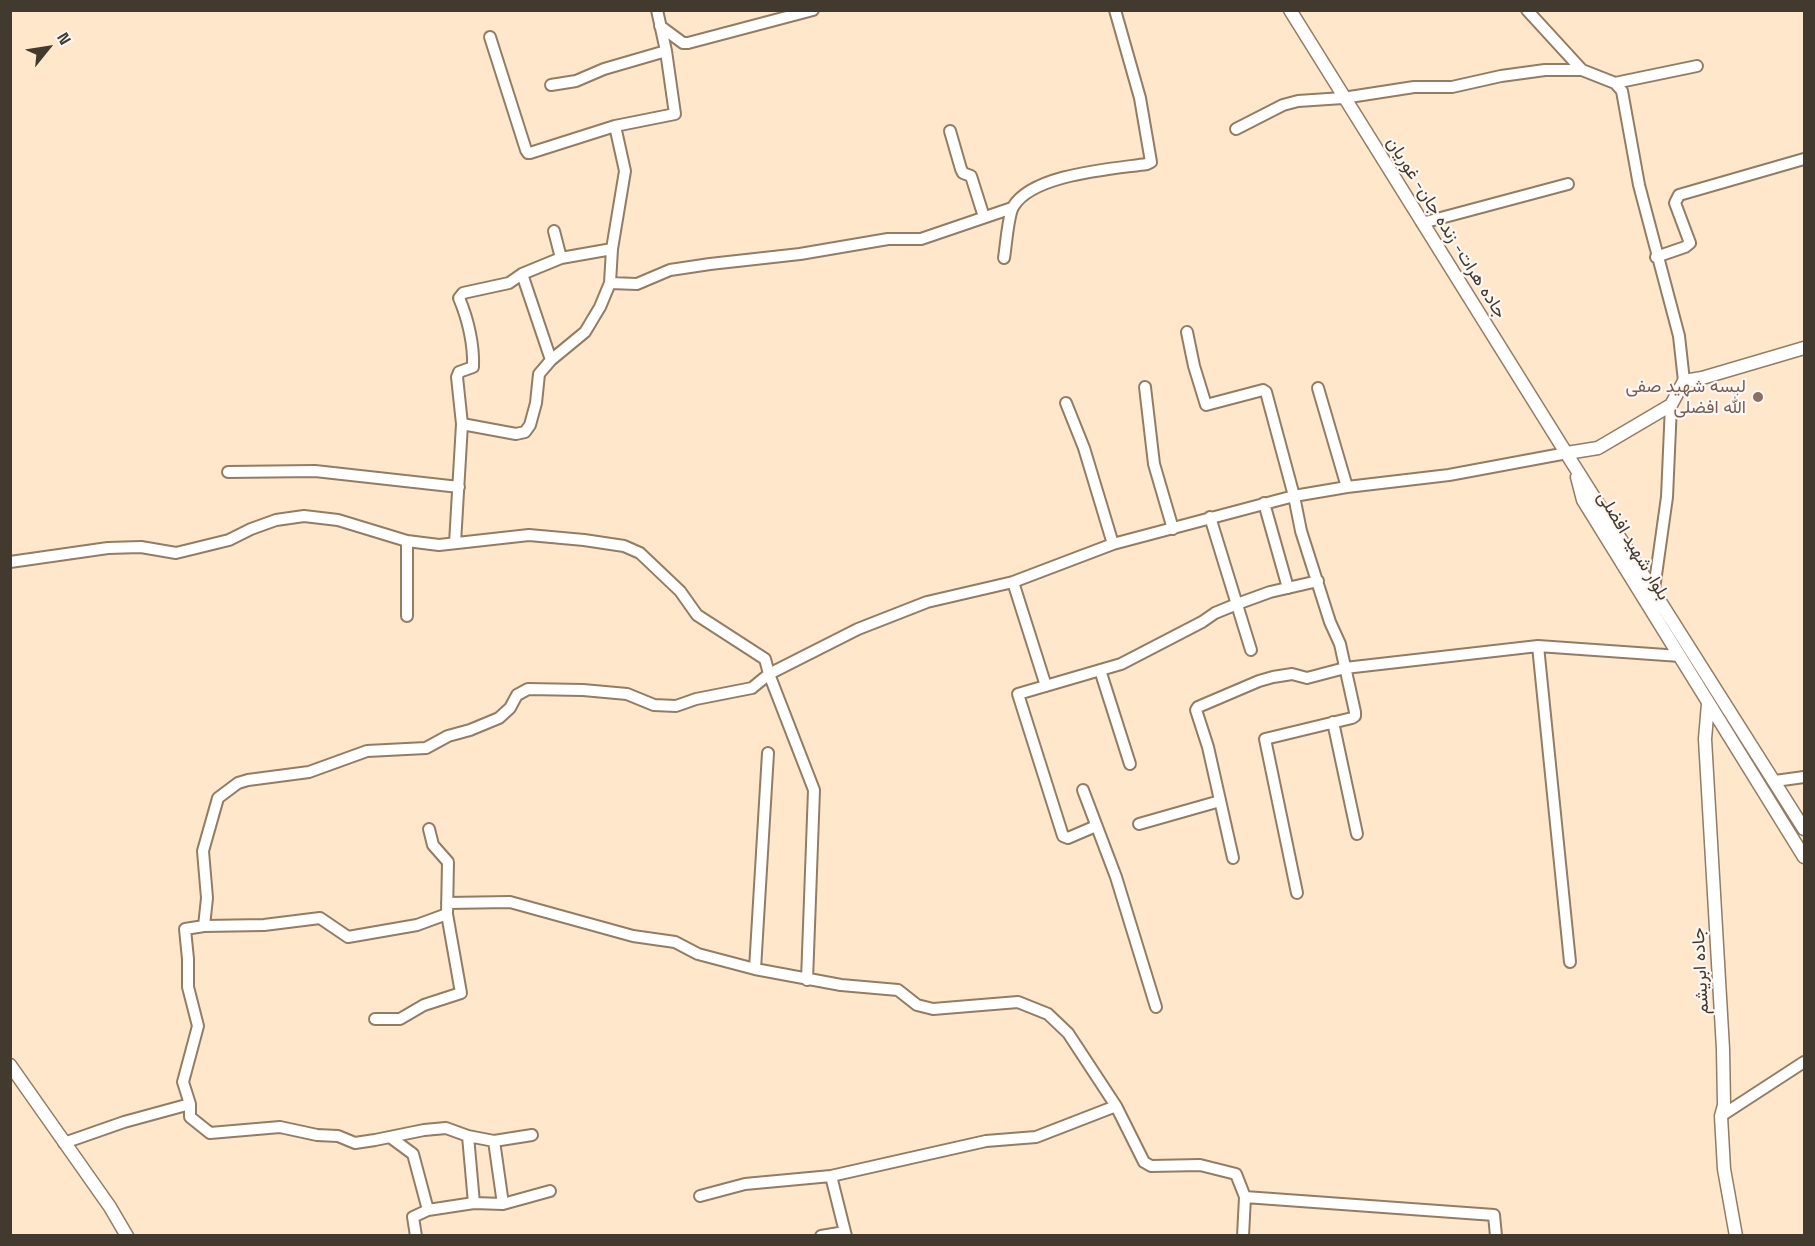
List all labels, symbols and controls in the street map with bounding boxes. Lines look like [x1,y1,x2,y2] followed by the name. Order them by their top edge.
[18,18,78,78] north arrow
[52,29,76,49] text: N
[1381,133,1511,323] street label: جاده هرات- زنده جان- غوریان
[1626,376,1746,418] place label: لیسه شهید صفی الله افضلی
[1751,390,1765,404] marker: لیسه شهید صفی الله افضلی
[1592,488,1674,604] street label: بلوار شهید افضلی
[1688,927,1714,1015] street label: جاده ابریشم

